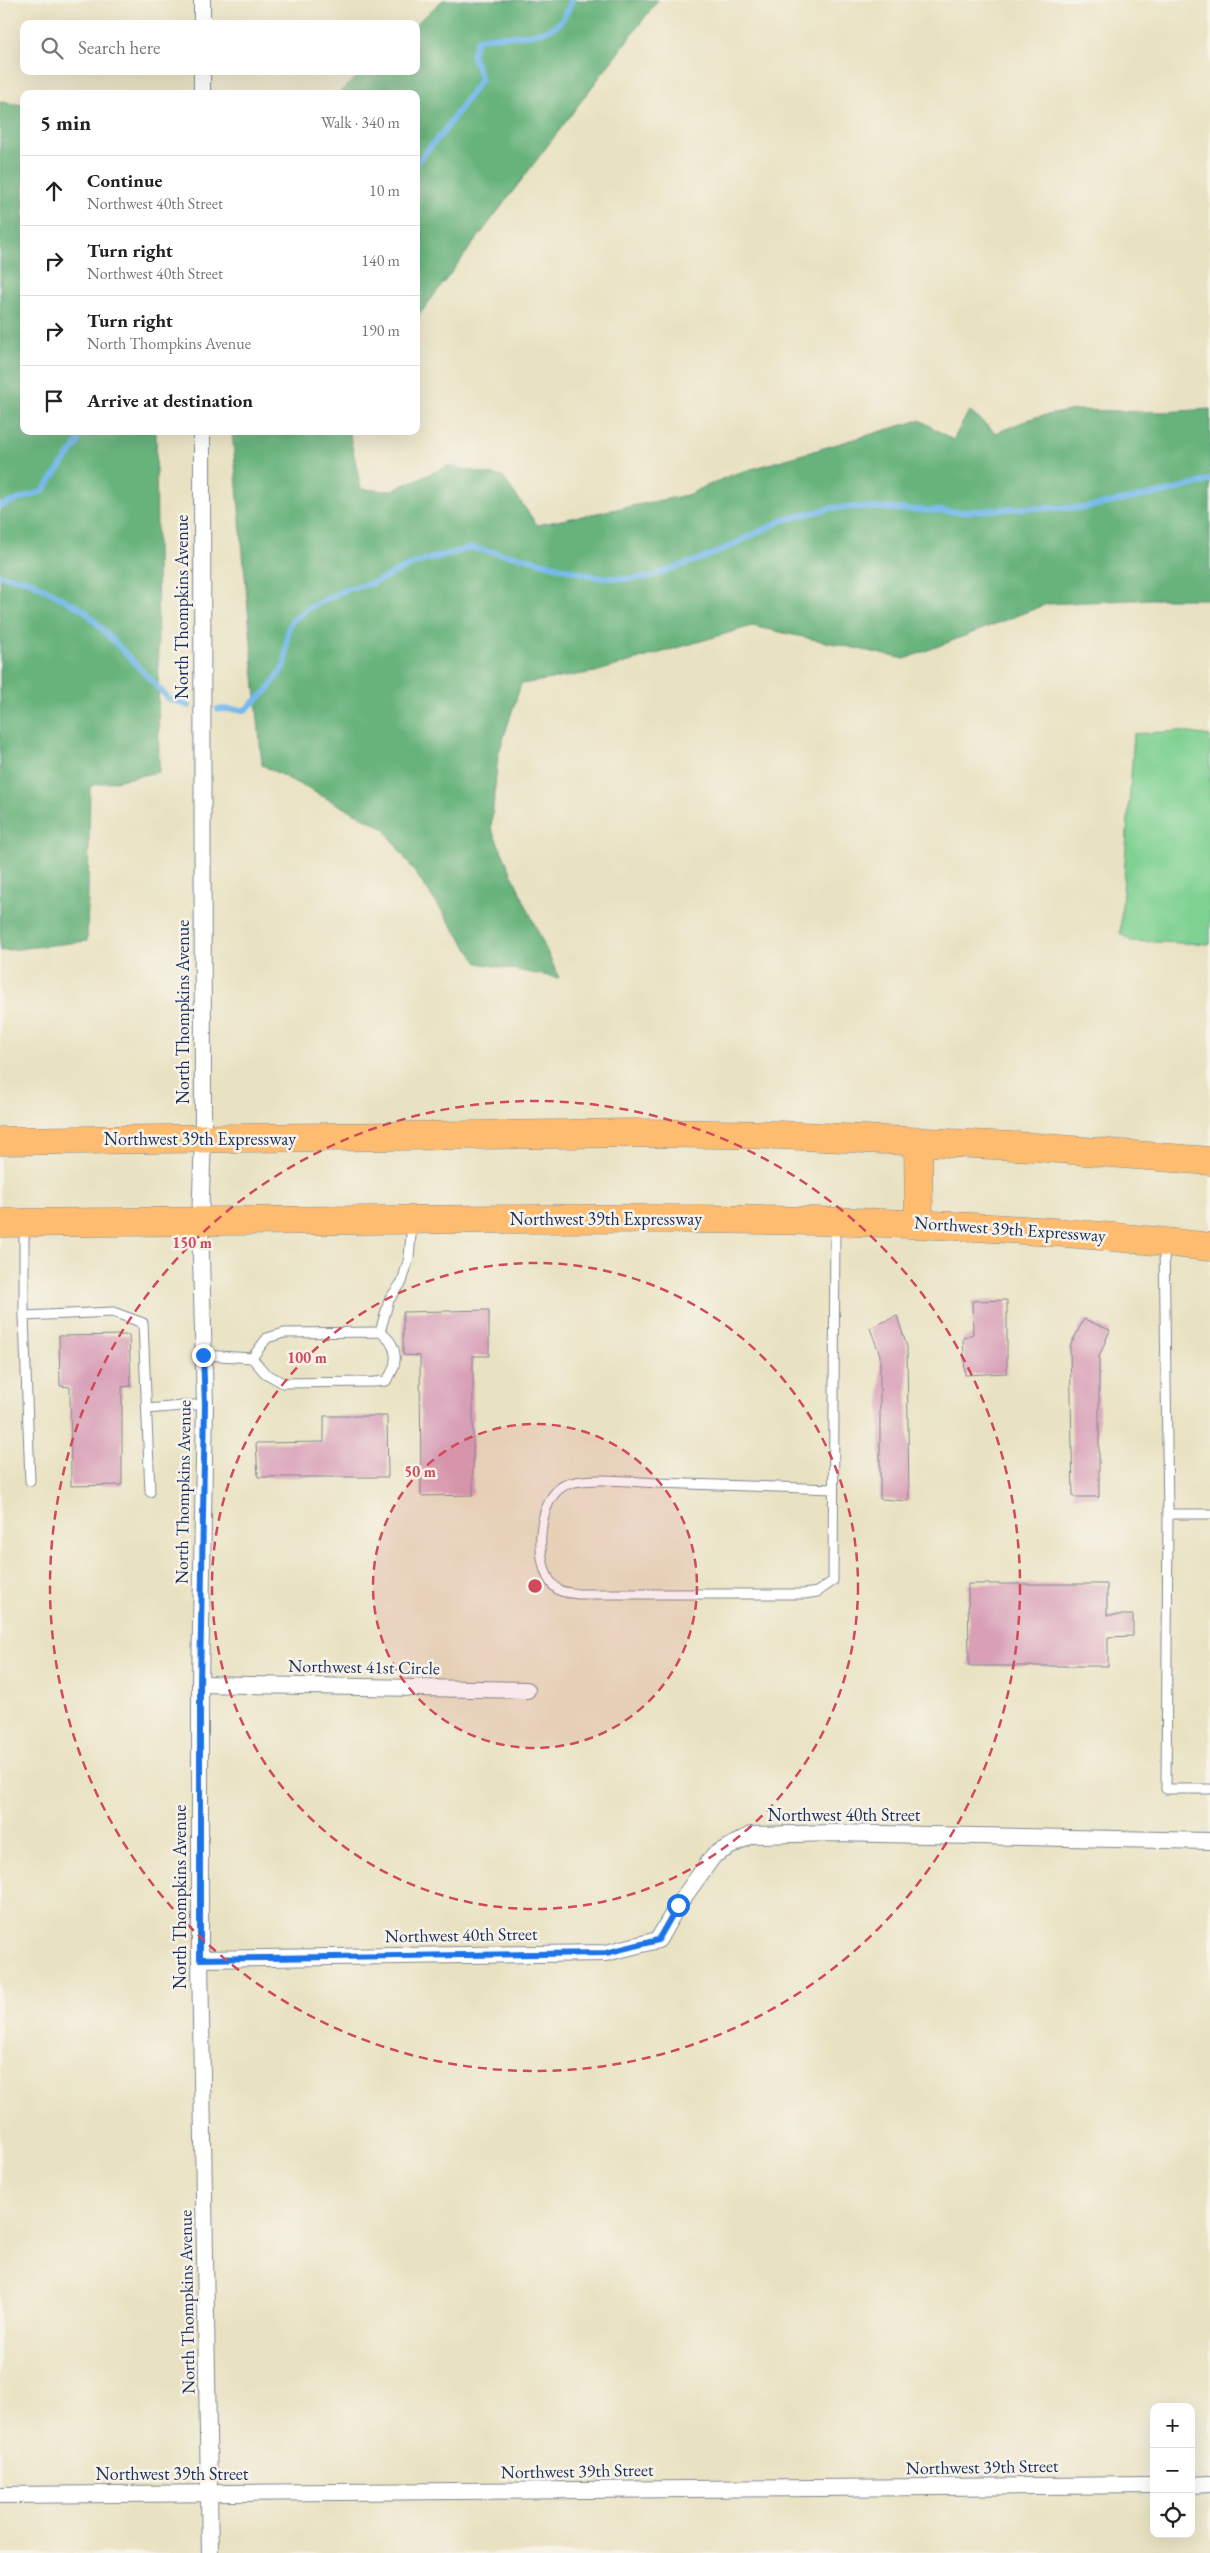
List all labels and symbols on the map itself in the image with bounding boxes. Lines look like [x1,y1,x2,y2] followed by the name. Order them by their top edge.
[170,515,193,699] street label: North Thompkins Avenue
[171,920,194,1104] street label: North Thompkins Avenue
[104,1127,296,1150] street label: Northwest 39th Expressway
[510,1207,702,1230] street label: Northwest 39th Expressway
[913,1210,1107,1247] street label: Northwest 39th Expressway
[172,1233,212,1252] text: 150 m
[192,1344,215,1367] route end
[287,1348,327,1367] text: 100 m
[169,1400,196,1584] street label: North Thompkins Avenue
[404,1462,436,1481] text: 50 m
[526,1577,544,1595] centre of rings
[288,1654,440,1679] street label: Northwest 41st Circle
[768,1803,921,1826] street label: Northwest 40th Street
[168,1805,191,1989] street label: North Thompkins Avenue
[667,1894,690,1917] route start
[384,1922,538,1947] street label: Northwest 40th Street
[173,2210,200,2394] street label: North Thompkins Avenue
[905,2454,1059,2479] street label: Northwest 39th Street
[500,2458,654,2483] street label: Northwest 39th Street
[96,2462,249,2485] street label: Northwest 39th Street

